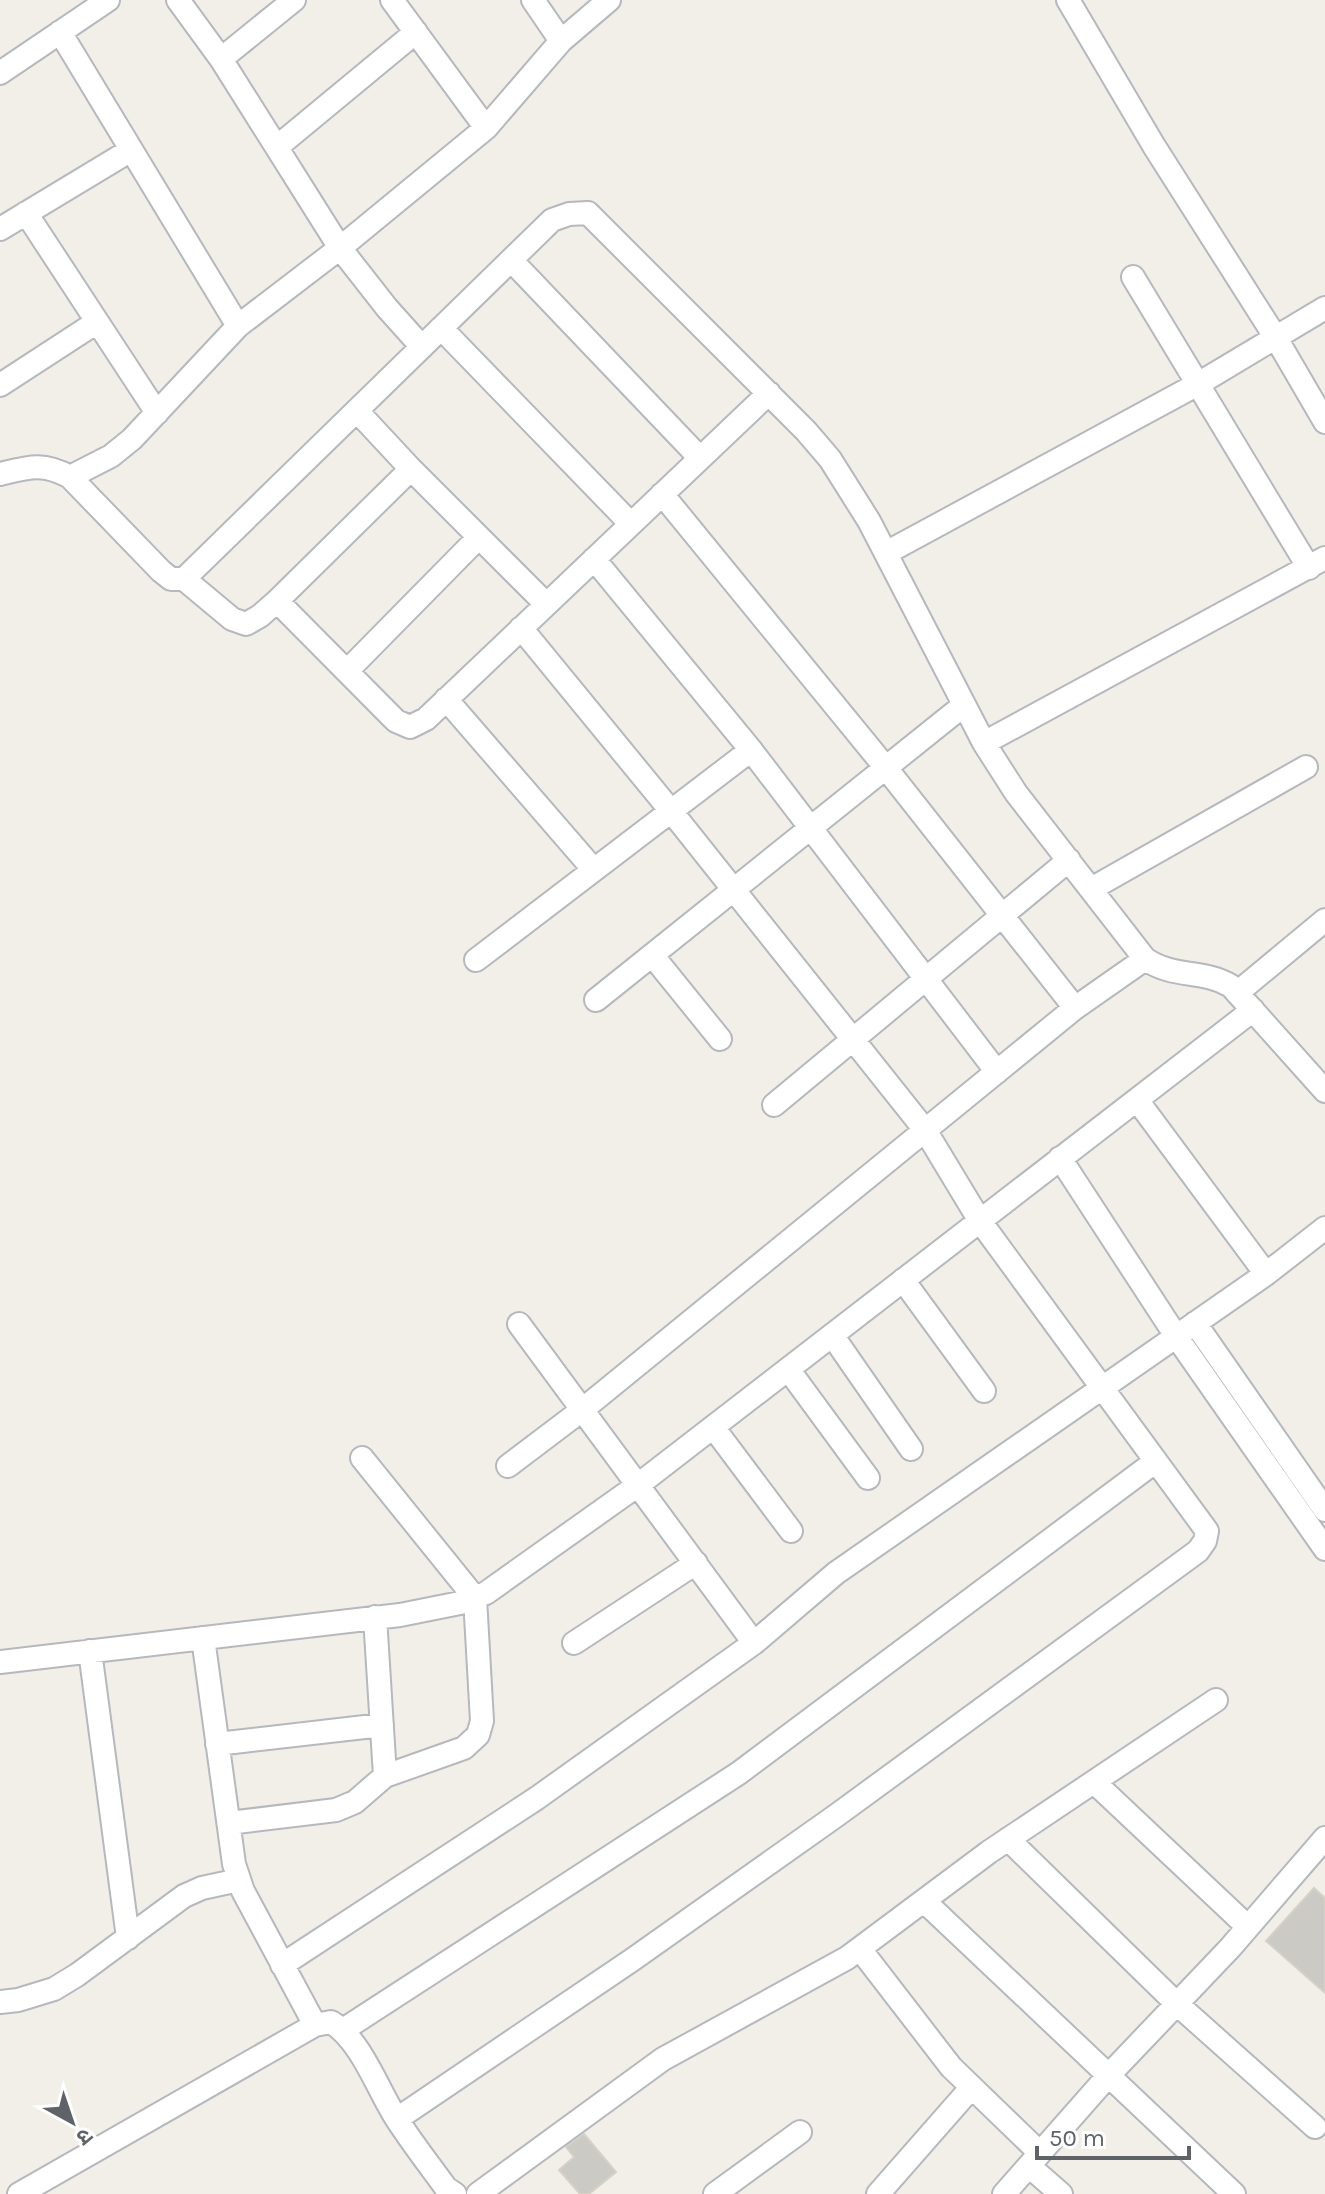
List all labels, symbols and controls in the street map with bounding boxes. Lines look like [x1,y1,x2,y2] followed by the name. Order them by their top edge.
[32,2082,112,2162] north arrow
[1037,2110,1189,2160] scale bar
[70,2122,98,2151] text: उ
[1049,2124,1105,2152] text: 50 m

